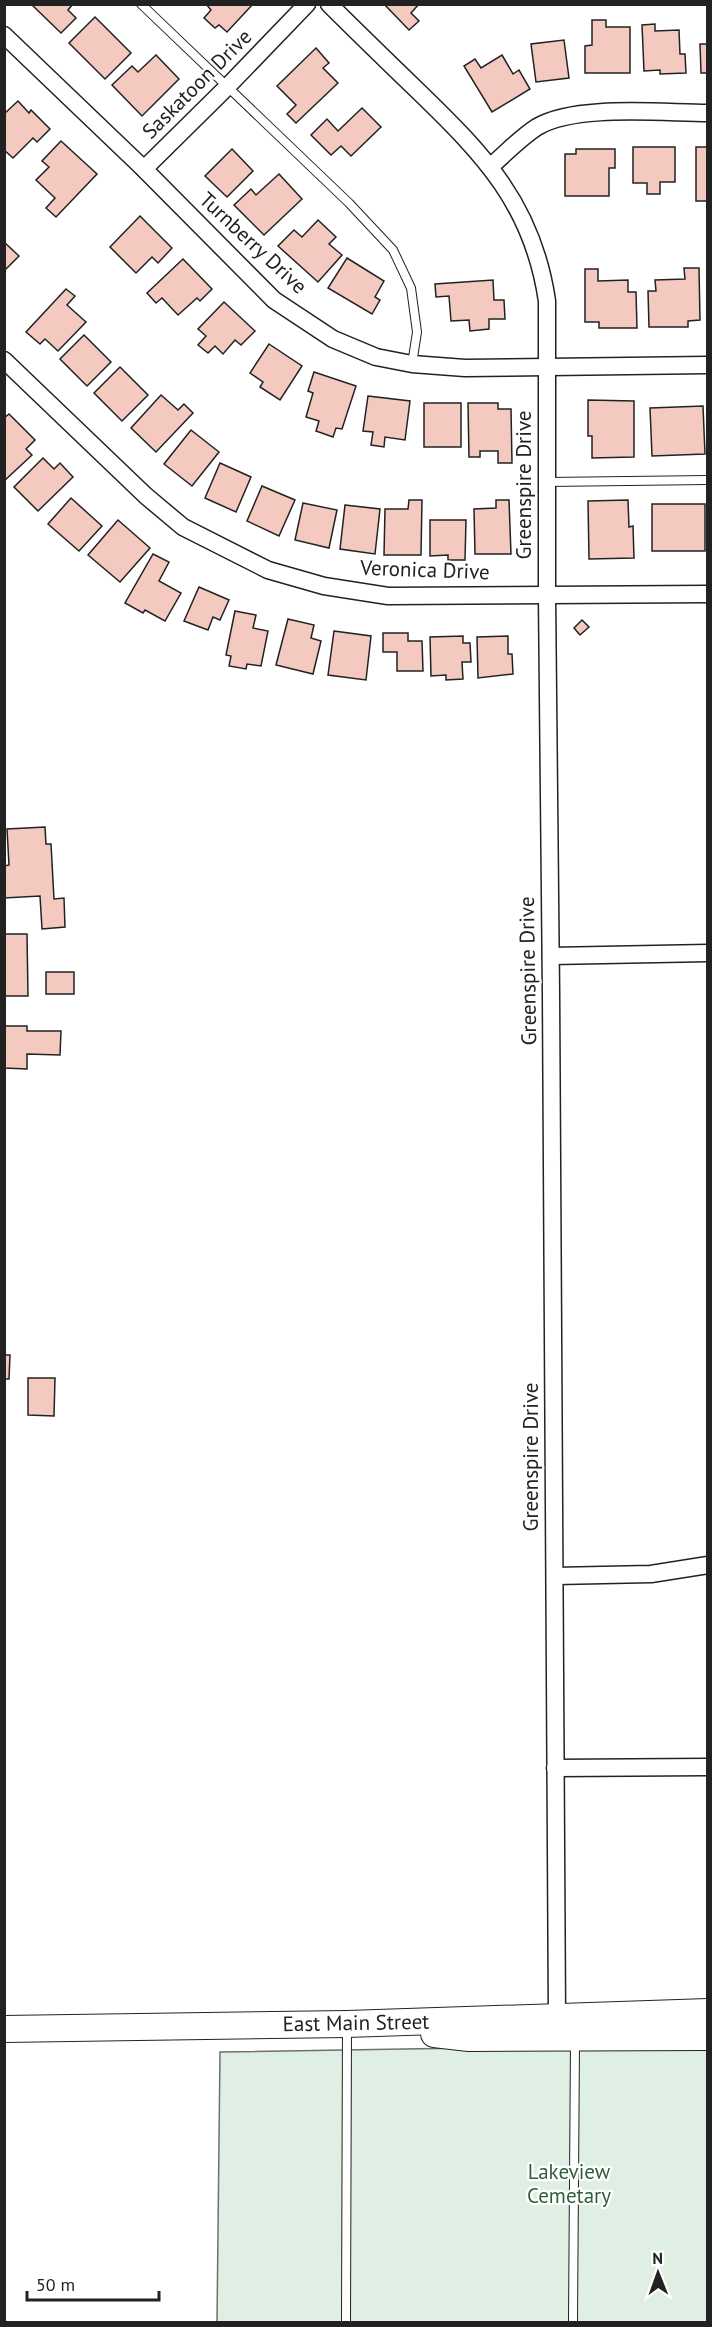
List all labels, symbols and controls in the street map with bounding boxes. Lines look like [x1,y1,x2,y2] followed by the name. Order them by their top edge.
[136,23,257,144] street label: Saskatoon Drive
[194,186,313,299] street label: Turnberry Drive
[510,411,537,559] street label: Greenspire Drive
[359,554,490,585] street label: Veronica Drive
[513,896,542,1046] street label: Greenspire Drive
[517,1383,544,1531] street label: Greenspire Drive
[282,2008,430,2037] street label: East Main Street
[527,2158,611,2209] park label: Lakeview Cemetary
[628,2243,688,2303] north arrow
[652,2248,663,2268] text: N
[27,2264,159,2302] scale bar
[36,2273,75,2296] text: 50 m

